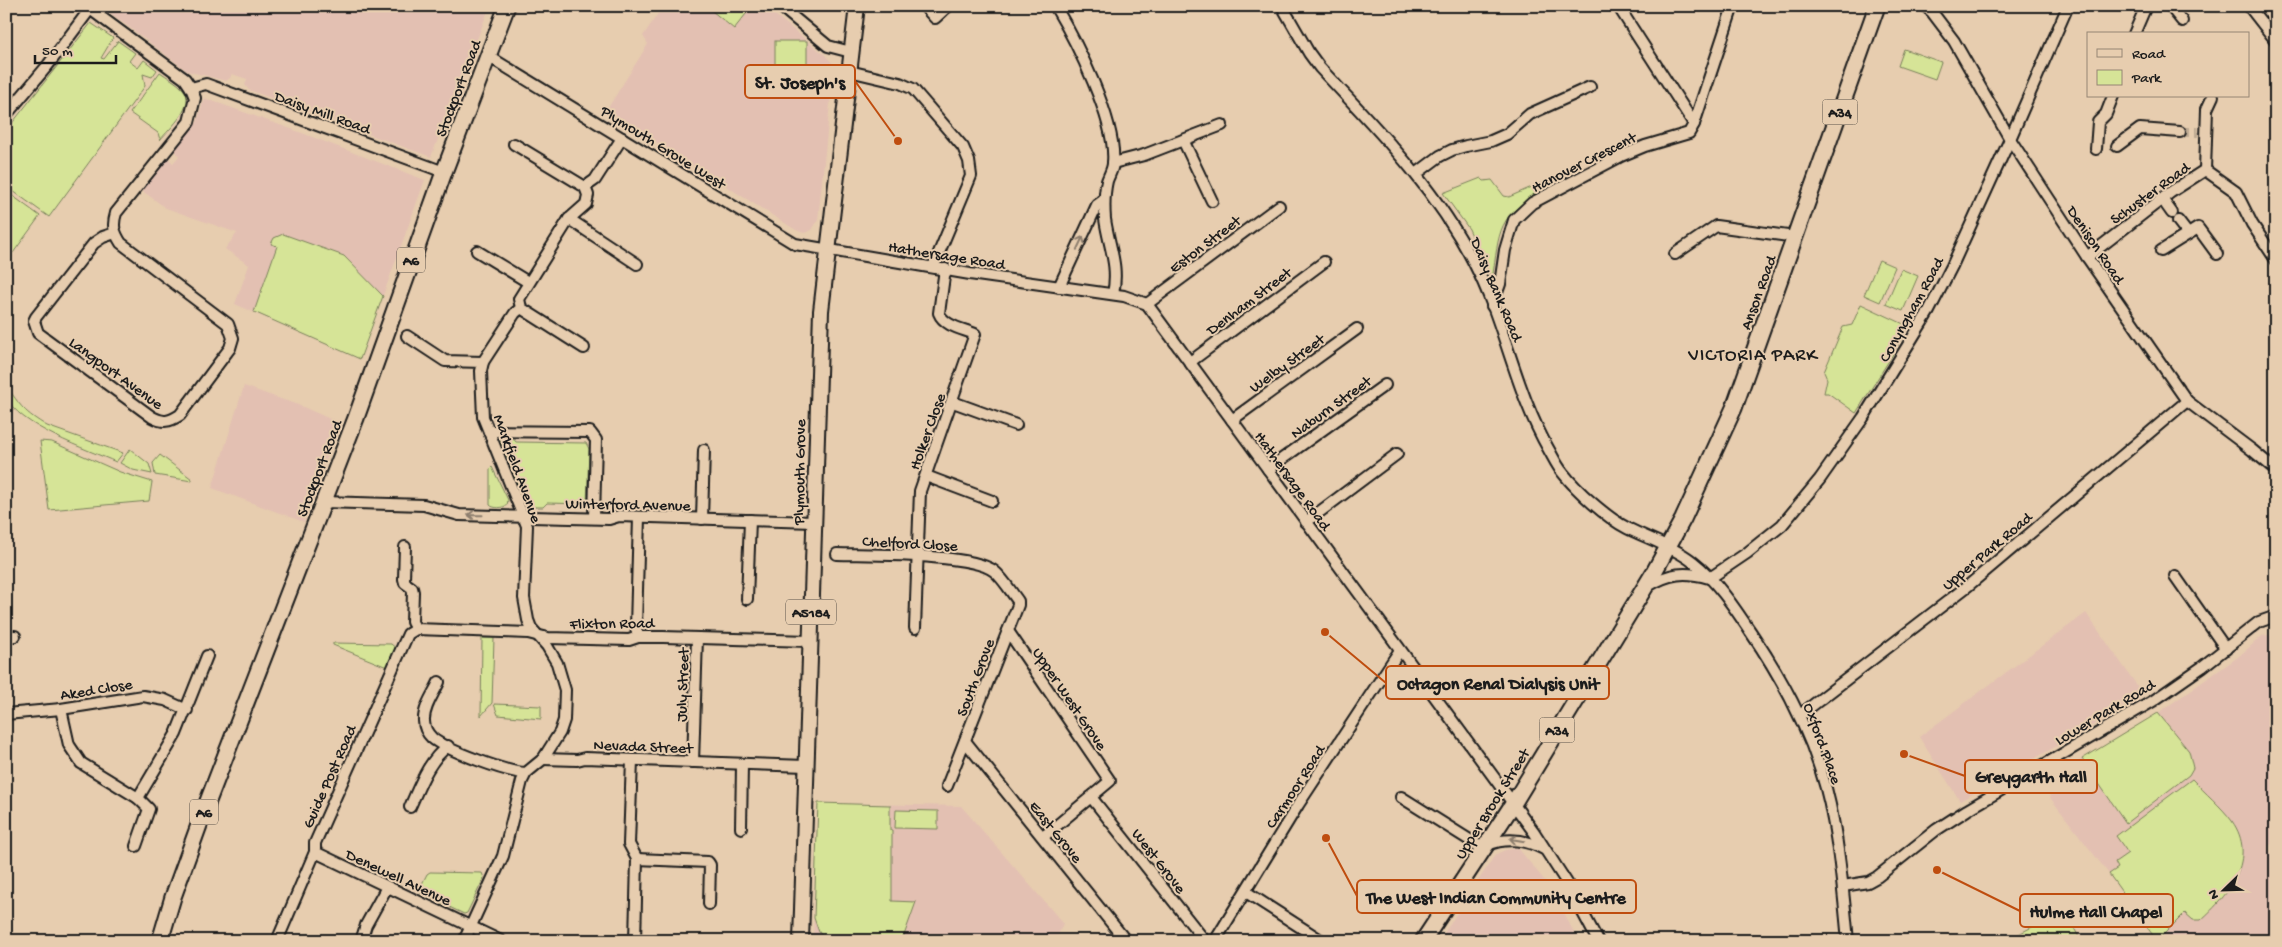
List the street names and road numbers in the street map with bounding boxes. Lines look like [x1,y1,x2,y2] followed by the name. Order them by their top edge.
[433,37,488,140] street label: Stockport Road
[270,88,374,141] street label: Daisy Mill Road
[1822,100,1858,124] road number: A34
[595,102,729,196] street label: Plymouth Grove West
[1529,129,1641,199] street label: Hanover Crescent
[2107,159,2196,230] street label: Schuster Road
[2060,202,2128,290] street label: Denison Road
[1167,212,1247,279] street label: Eston Street
[1464,235,1526,347] street label: Daisy Bank Road
[887,239,1008,276] street label: Hathersage Road
[397,248,425,272] road number: A6
[1738,252,1783,333] street label: Anson Road
[1876,254,1950,366] street label: Conyngham Road
[1203,264,1298,342] street label: Denham Street
[1247,330,1330,398] street label: Welby Street
[64,334,166,416] street label: Langport Avenue
[1288,372,1377,444] street label: Naburn Street
[907,390,952,473] street label: Holker Close
[487,412,544,527] street label: Markfield Avenue
[294,417,349,520] street label: Stockport Road
[791,418,812,526] street label: Plymouth Grove
[1249,429,1334,537] street label: Hathersage Road
[565,496,691,517] street label: Winterford Avenue
[1939,508,2038,596] street label: Upper Park Road
[862,534,959,558] street label: Chelford Close
[786,600,836,624] road number: A5184
[569,615,656,636] street label: Flixton Road
[954,636,1001,720] street label: South Grove
[1027,645,1110,756] street label: Upper West Grove
[674,646,695,722] street label: July Street
[59,676,135,707] street label: Aked Close
[2052,676,2161,751] street label: Lower Park Road
[1797,701,1844,788] street label: Oxford Place
[1540,718,1574,742] road number: A34
[300,721,363,832] street label: Guide Post Road
[593,737,694,760] street label: Nevada Street
[1263,741,1332,833] street label: Carmoor Road
[1452,745,1536,864] street label: Upper Brook Street
[1023,798,1086,869] street label: East Grove
[190,800,218,824] road number: A6
[1126,826,1189,899] street label: West Grove
[341,846,454,912] street label: Denewell Avenue

